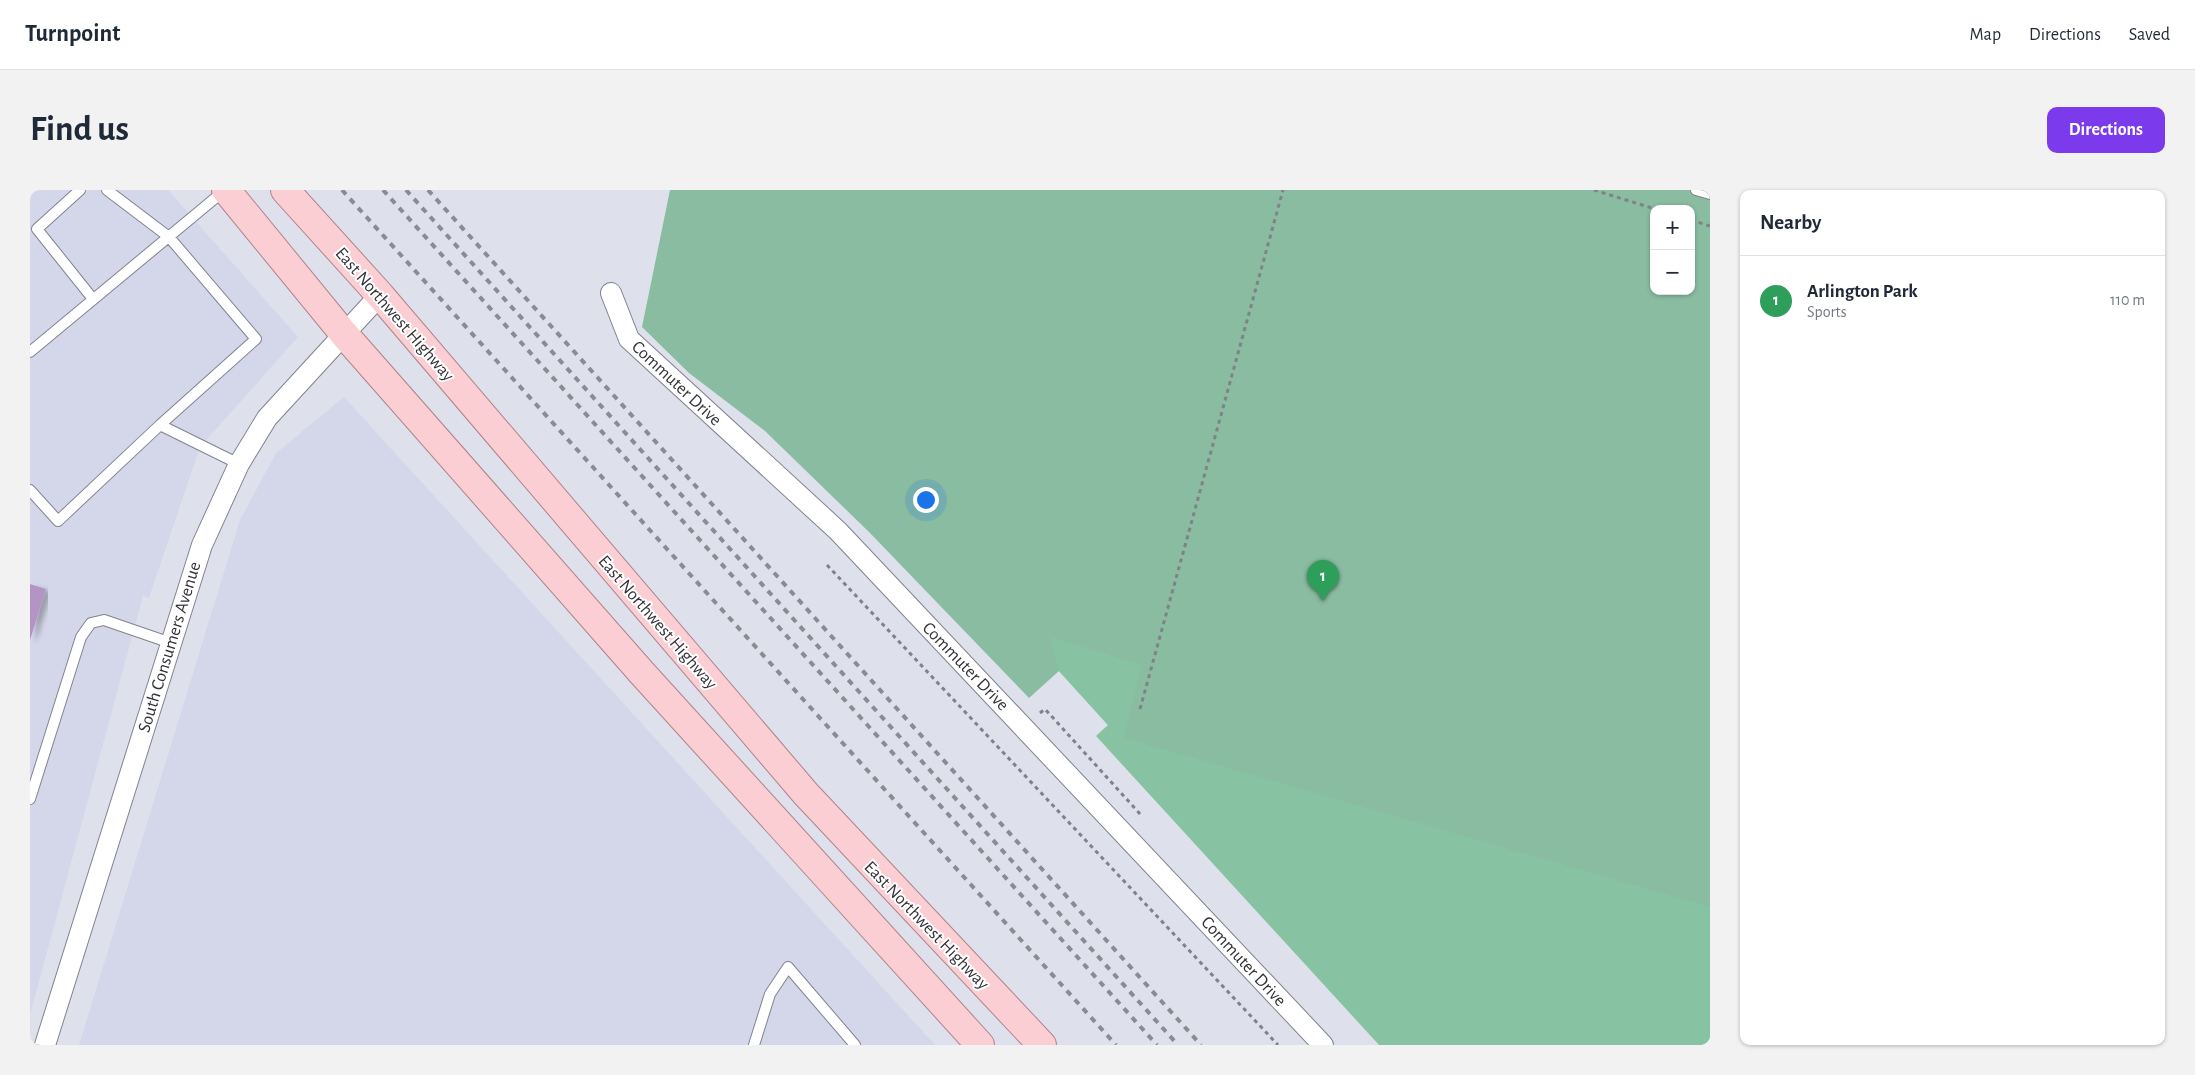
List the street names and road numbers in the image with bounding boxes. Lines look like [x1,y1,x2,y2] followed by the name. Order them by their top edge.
[331,244,457,385] street label: East Northwest Highway
[628,338,725,430] street label: Commuter Drive
[594,552,720,693] street label: East Northwest Highway
[135,560,205,735] street label: South Consumers Avenue
[919,619,1012,714] street label: Commuter Drive
[860,858,992,994] street label: East Northwest Highway
[1197,913,1289,1010] street label: Commuter Drive

